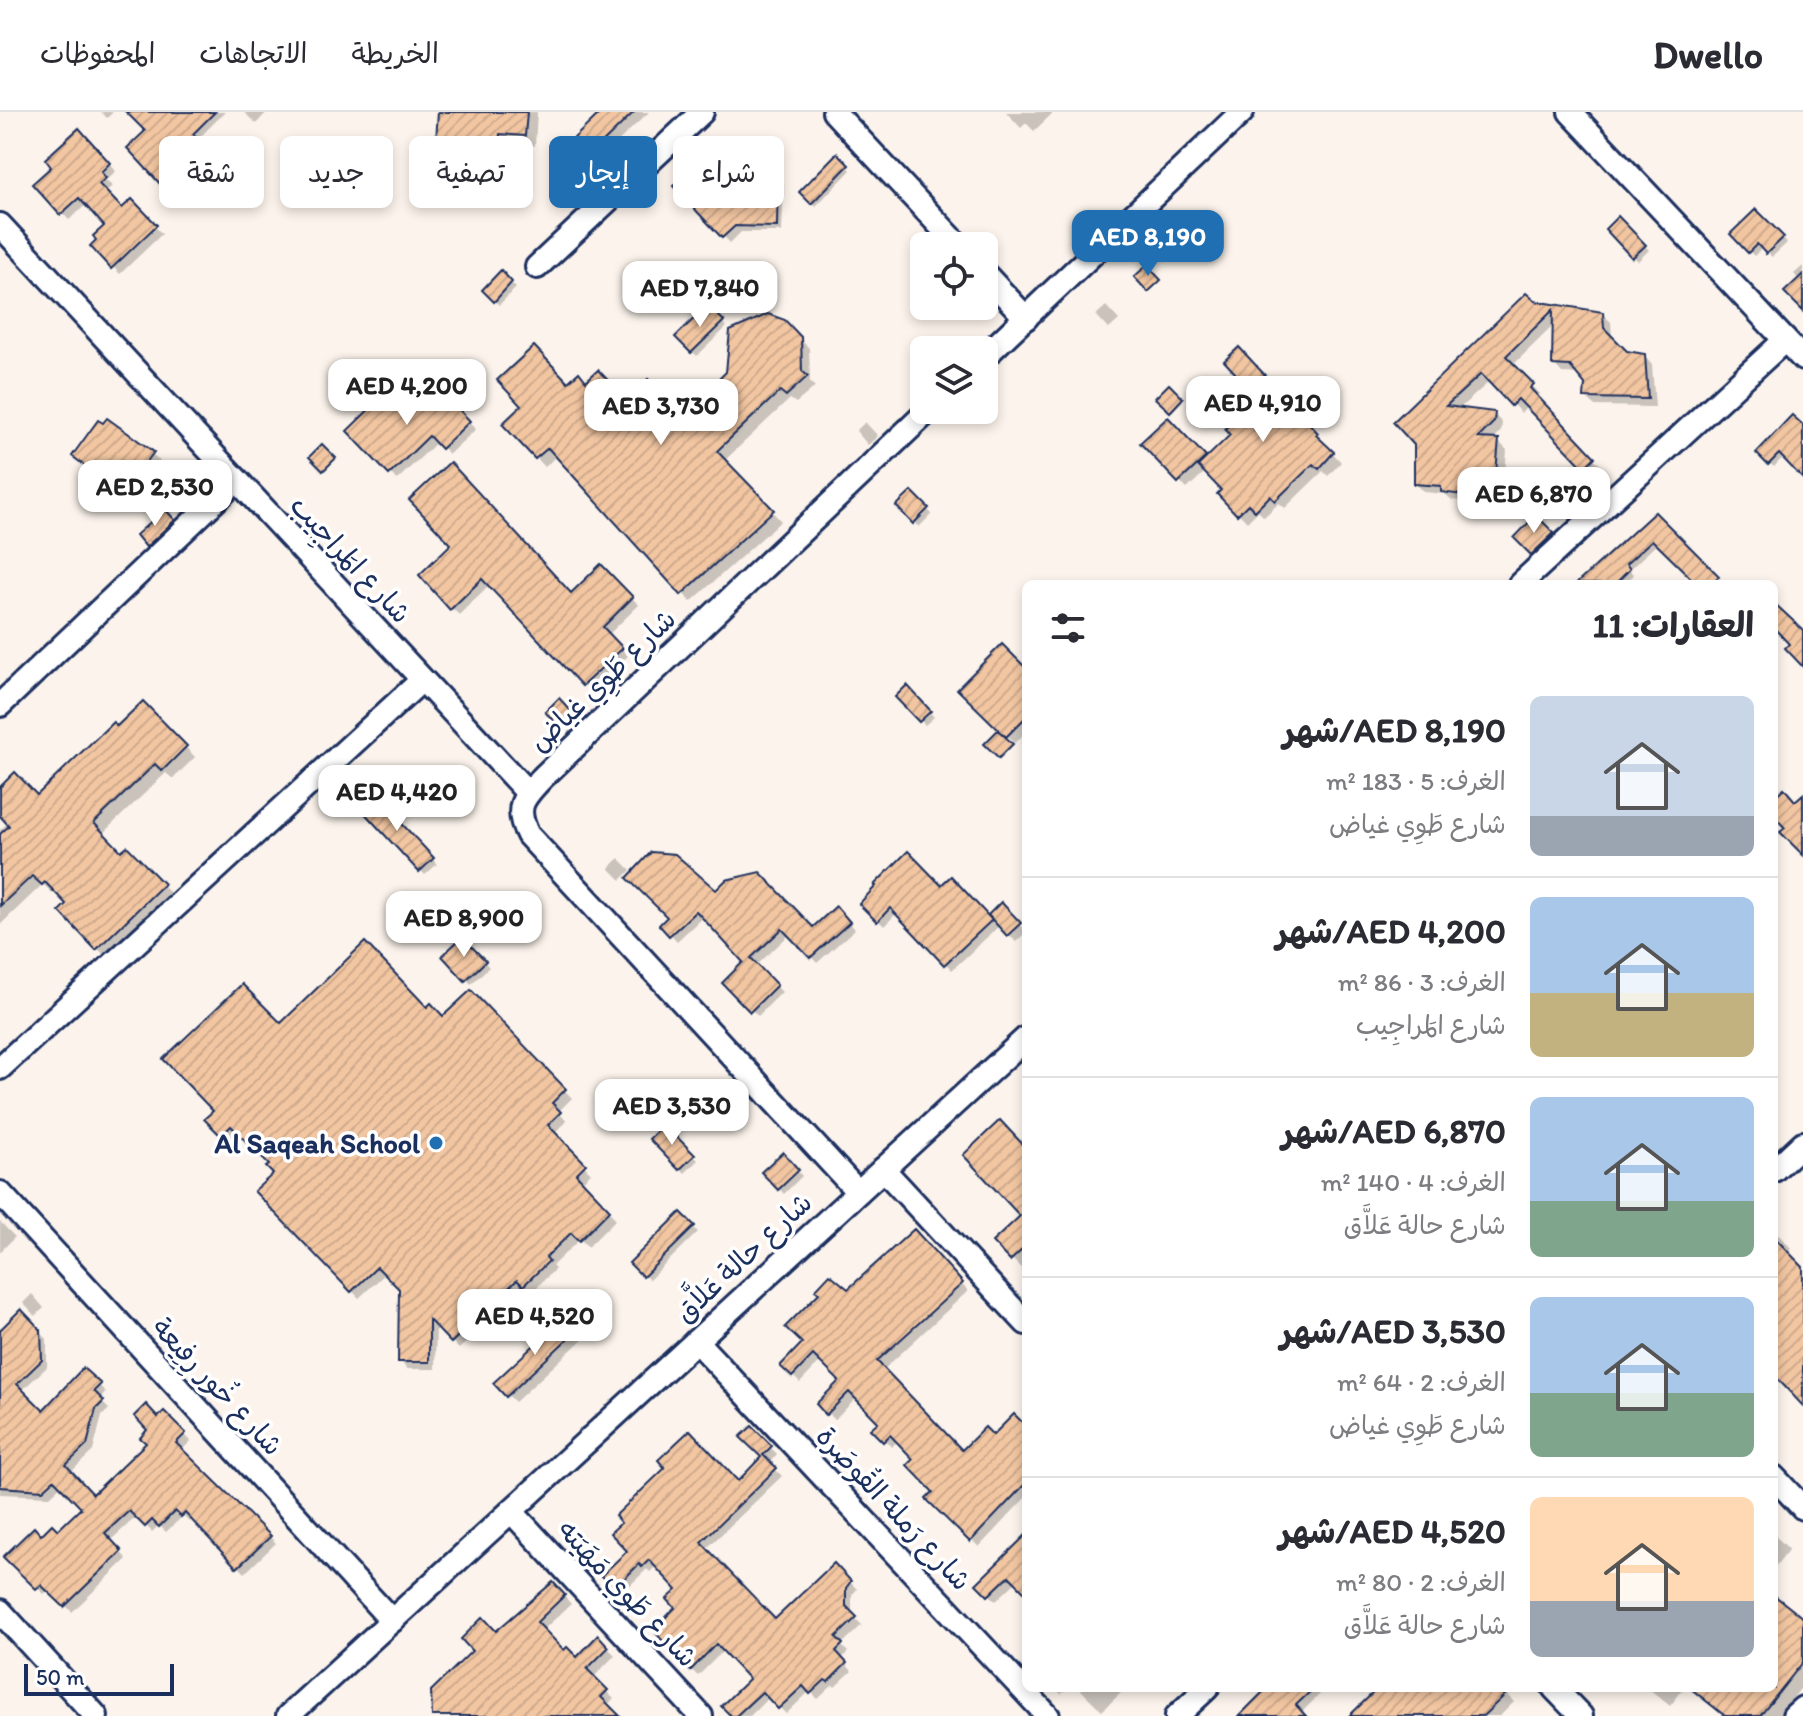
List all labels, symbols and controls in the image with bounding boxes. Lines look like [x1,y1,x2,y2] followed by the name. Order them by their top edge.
[1653,32,1763,78] text: Dwello
[40,36,155,70] text: المحفوظات
[199,36,307,70] text: الاتجاهات
[351,36,439,70] text: الخريطة
[159,136,264,208] chip: شقة
[280,136,393,208] chip: جديد
[409,136,533,208] chip: تصفية
[549,136,657,208] chip: إيجار
[673,136,784,208] chip: شراء
[1056,210,1240,278] pin: AED 8,190
[1090,220,1206,252] text: AED 8,190
[910,232,998,424] map controls
[910,232,998,320] button: locate
[608,261,792,329] pin: AED 7,840
[640,271,760,303] text: AED 7,840
[910,336,998,424] button: layers
[315,359,499,427] pin: AED 4,200
[346,369,468,401] text: AED 4,200
[1171,376,1355,444] pin: AED 4,910
[569,379,753,447] pin: AED 3,730
[1204,386,1322,418] text: AED 4,910
[602,389,720,421] text: AED 3,730
[63,460,247,528] pin: AED 2,530
[1442,467,1626,535] pin: AED 6,870
[96,470,214,502] text: AED 2,530
[1475,477,1593,509] text: AED 6,870
[280,488,419,633] street label: شارع المَراجِيب
[522,602,686,762] street label: شارع طَوِي غياض
[1593,605,1754,646] text: العقارات: 11
[1046,606,1090,650] icon: filters
[1283,710,1506,751] text: AED 8,190/شهر
[1594,728,1690,824] icon: home
[305,765,489,833] pin: AED 4,420
[1326,765,1506,797] text: الغرف: 5 · 183 m²
[336,775,458,807] text: AED 4,420
[1329,808,1506,840] text: شارع طَوِي غياض
[372,891,556,959] pin: AED 8,900
[404,901,524,933] text: AED 8,900
[1276,911,1506,952] text: AED 4,200/شهر
[1594,929,1690,1025] icon: home
[1338,966,1506,998] text: الغرف: 3 · 86 m²
[1356,1009,1506,1041] text: شارع المَراجِيب
[580,1079,764,1147] pin: AED 3,530
[613,1089,731,1121] text: AED 3,530
[1282,1111,1506,1152] text: AED 6,870/شهر
[214,1126,420,1160] place label: Al Saqeah School
[1594,1129,1690,1225] icon: home
[427,1134,445,1152] marker: Al Saqeah School
[1321,1166,1506,1198] text: الغرف: 4 · 140 m²
[664,1181,821,1331] street label: شارع حالة عَلاَّق
[1343,1209,1506,1241] text: شارع حالة عَلاَّق
[443,1289,627,1357] pin: AED 4,520
[475,1299,595,1331] text: AED 4,520
[143,1309,291,1465] street label: شارع خُور رِفِيعة
[1280,1311,1506,1352] text: AED 3,530/شهر
[1594,1329,1690,1425] icon: home
[1337,1366,1506,1398] text: الغرف: 2 · 64 m²
[1329,1409,1506,1441] text: شارع طَوِي غياض
[807,1418,979,1599] street label: شارع رَملة القُوصَرة
[1279,1511,1506,1552] text: AED 4,520/شهر
[548,1512,705,1676] street label: شارع طَوي مَهَيَته
[1594,1529,1690,1625] icon: home
[1336,1566,1506,1598] text: الغرف: 2 · 80 m²
[1343,1609,1506,1641] text: شارع حالة عَلاَّق
[24,1660,174,1696] scale bar
[36,1664,85,1691] text: 50 m

